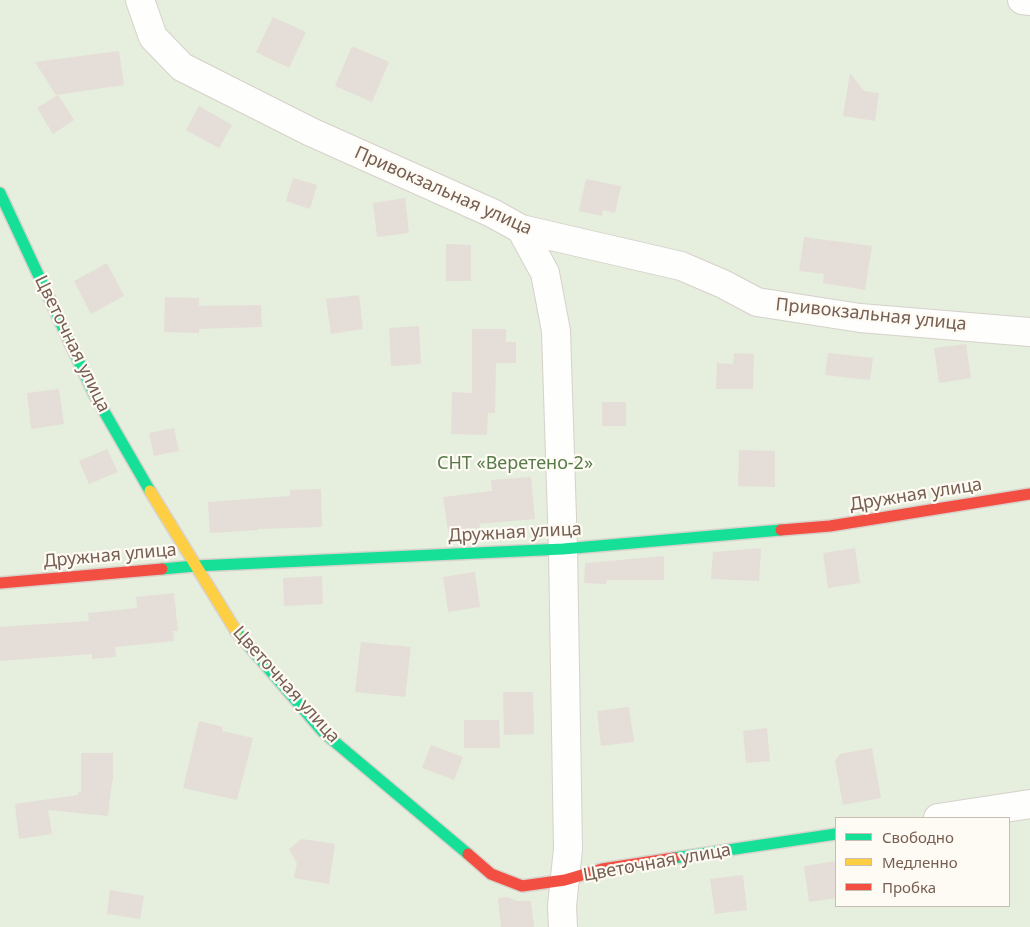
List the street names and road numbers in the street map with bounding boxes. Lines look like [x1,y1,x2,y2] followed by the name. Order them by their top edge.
[351,142,535,240] street label: Привокзальная улица
[29,272,115,416] street label: Цветочная улица
[774,294,968,336] street label: Привокзальная улица
[848,474,984,516] street label: Дружная улица
[448,519,582,547] street label: Дружная улица
[43,539,177,573] street label: Дружная улица
[228,622,344,748] street label: Цветочная улица
[581,839,733,887] street label: Цветочная улица

